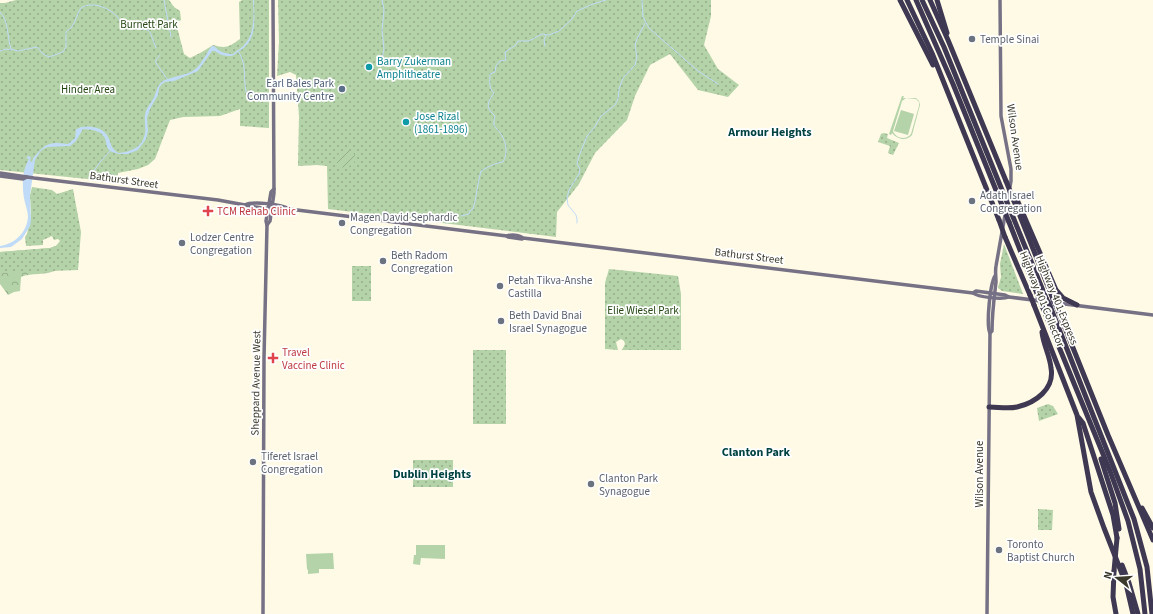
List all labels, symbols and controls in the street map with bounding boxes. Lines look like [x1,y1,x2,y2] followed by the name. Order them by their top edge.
[120,17,178,32] park label: Burnett Park
[980,32,1039,47] place label: Temple Sinai
[967,34,977,44] marker: Temple Sinai
[377,54,451,82] place label: Barry Zukerman Amphitheatre
[364,62,374,72] marker: Barry Zukerman Amphitheatre
[247,76,335,104] place label: Earl Bales Park Community Centre
[61,82,115,97] park label: Hinder Area
[337,84,347,94] marker: Earl Bales Park Community Centre
[1003,103,1027,172] street label: Wilson Avenue
[414,109,468,137] place label: Jose Rizal (1861-1896)
[401,117,411,127] marker: Jose Rizal (1861-1896)
[727,124,812,141] district label: Armour Heights
[89,168,160,192] street label: Bathurst Street
[980,188,1042,216] place label: Adath Israel Congregation
[967,196,977,206] marker: Adath Israel Congregation
[217,204,296,219] place label: TCM Rehab Clinic
[202,205,214,217] marker: TCM Rehab Clinic
[350,210,458,238] place label: Magen David Sephardic Congregation
[337,218,347,228] marker: Magen David Sephardic Congregation
[190,230,254,258] place label: Lodzer Centre Congregation
[177,238,187,248] marker: Lodzer Centre Congregation
[714,244,785,268] street label: Bathurst Street
[391,248,453,276] place label: Beth Radom Congregation
[1016,249,1068,349] street label: Highway 401 Collector
[1032,253,1082,347] street label: Highway 401 Express
[378,256,388,266] marker: Beth Radom Congregation
[508,273,593,301] place label: Petah Tikva-Anshe Castilla
[495,281,505,291] marker: Petah Tikva-Anshe Castilla
[607,303,679,318] park label: Elie Wiesel Park
[509,308,588,336] place label: Beth David Bnai Israel Synagogue
[496,316,506,326] marker: Beth David Bnai Israel Synagogue
[248,330,264,436] street label: Sheppard Avenue West
[282,345,345,373] place label: Travel Vaccine Clinic
[267,352,279,364] marker: Travel Vaccine Clinic
[972,440,987,507] street label: Wilson Avenue
[722,444,791,461] district label: Clanton Park
[261,449,323,477] place label: Tiferet Israel Congregation
[248,457,258,467] marker: Tiferet Israel Congregation
[393,466,471,483] district label: Dublin Heights
[599,471,659,499] place label: Clanton Park Synagogue
[586,479,596,489] marker: Clanton Park Synagogue
[1007,537,1075,565] place label: Toronto Baptist Church
[994,545,1004,555] marker: Toronto Baptist Church
[1097,558,1137,598] north arrow
[1100,570,1116,581] text: N

